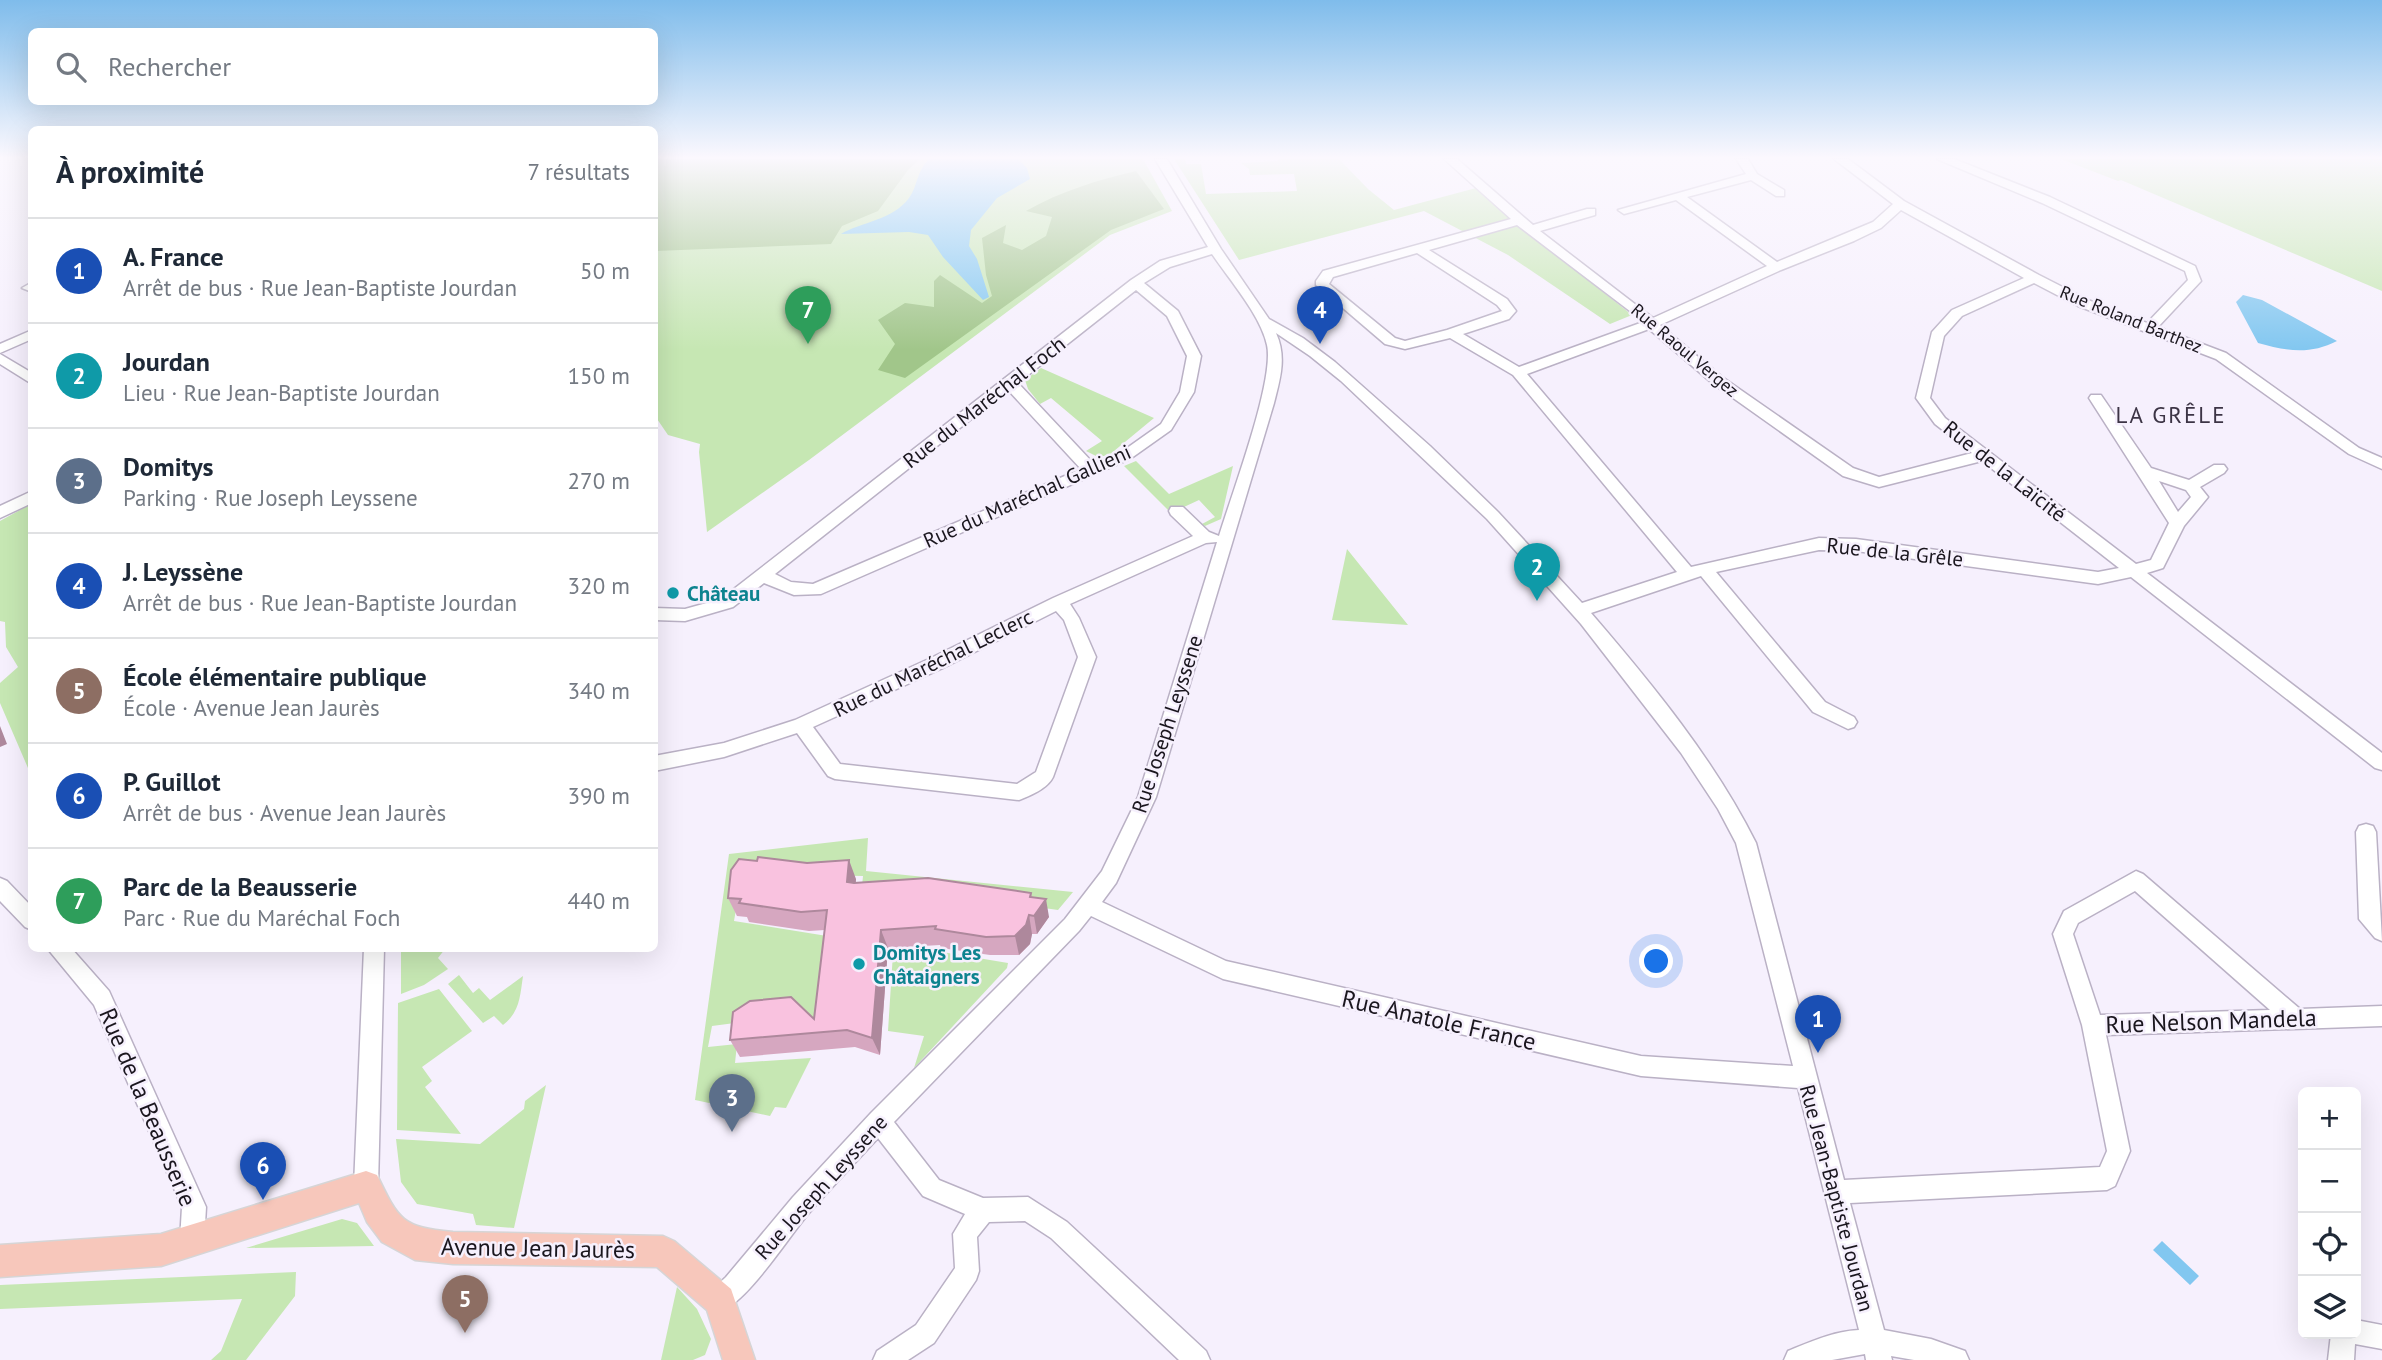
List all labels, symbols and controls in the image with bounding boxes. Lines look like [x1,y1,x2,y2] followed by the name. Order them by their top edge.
[28,28,658,105] search box
[52,48,90,86] icon: search
[108,50,231,83] text: Rechercher
[56,152,204,191] text: À proximité
[528,157,630,186] text: 7 résultats
[123,240,224,273] text: A. France
[72,256,86,285] text: 1
[580,256,630,285] text: 50 m
[123,273,517,302] text: Arrêt de bus · Rue Jean-Baptiste Jourdan
[2057,280,2205,358] street label: Rue Roland Barthez
[785,286,831,344] pin: 7
[1297,286,1343,344] pin: 4
[1626,298,1744,402] street label: Rue Raoul Vergez
[897,330,1071,474] street label: Rue du Maréchal Foch
[123,345,210,378] text: Jourdan
[72,361,86,390] text: 2
[568,361,630,390] text: 150 m
[123,378,440,407] text: Lieu · Rue Jean-Baptiste Jourdan
[2116,400,2227,429] district label: LA GRÊLE
[1938,415,2072,527] street label: Rue de la Laïcité
[919,438,1135,554] street label: Rue du Maréchal Gallieni
[123,450,214,483] text: Domitys
[72,466,86,495] text: 3
[568,466,630,495] text: 270 m
[123,483,418,512] text: Parking · Rue Joseph Leyssene
[1825,531,1965,573] street label: Rue de la Grêle
[1514,543,1560,601] pin: 2
[123,555,243,588] text: J. Leyssène
[72,571,86,600] text: 4
[568,571,630,600] text: 320 m
[687,580,760,607] place label: Château
[665,585,681,601] marker: Château
[123,588,517,617] text: Arrêt de bus · Rue Jean-Baptiste Jourdan
[829,603,1037,723] street label: Rue du Maréchal Leclerc
[1126,632,1208,816] street label: Rue Joseph Leyssene
[123,660,427,693] text: École élémentaire publique
[72,676,86,705] text: 5
[568,676,630,705] text: 340 m
[123,693,380,722] text: École · Avenue Jean Jaurès
[123,765,220,798] text: P. Guillot
[72,781,86,810] text: 6
[568,781,630,810] text: 390 m
[123,798,446,827] text: Arrêt de bus · Avenue Jean Jaurès
[123,870,357,903] text: Parc de la Beausserie
[72,886,86,915] text: 7
[568,886,630,915] text: 440 m
[123,903,400,932] text: Parc · Rue du Maréchal Foch
[873,939,981,990] place label: Domitys Les Châtaigners
[1639,944,1673,978] your location
[851,956,867,972] marker: Domitys Les Châtaigners
[1339,983,1539,1057] street label: Rue Anatole France
[1795,995,1841,1053] pin: 1
[2105,1002,2317,1040] street label: Rue Nelson Mandela
[92,1003,204,1211] street label: Rue de la Beausserie
[709,1074,755,1132] pin: 3
[1794,1082,1880,1314] street label: Rue Jean-Baptiste Jourdan
[2298,1087,2361,1339] map controls
[2298,1087,2361,1150] button: +
[749,1109,893,1265] street label: Rue Joseph Leyssene
[240,1142,286,1200] pin: 6
[2298,1150,2361,1213] button: −
[2298,1213,2361,1276] button: locate
[441,1231,635,1265] street label: Avenue Jean Jaurès
[442,1275,488,1333] pin: 5
[2298,1276,2361,1339] button: layers

